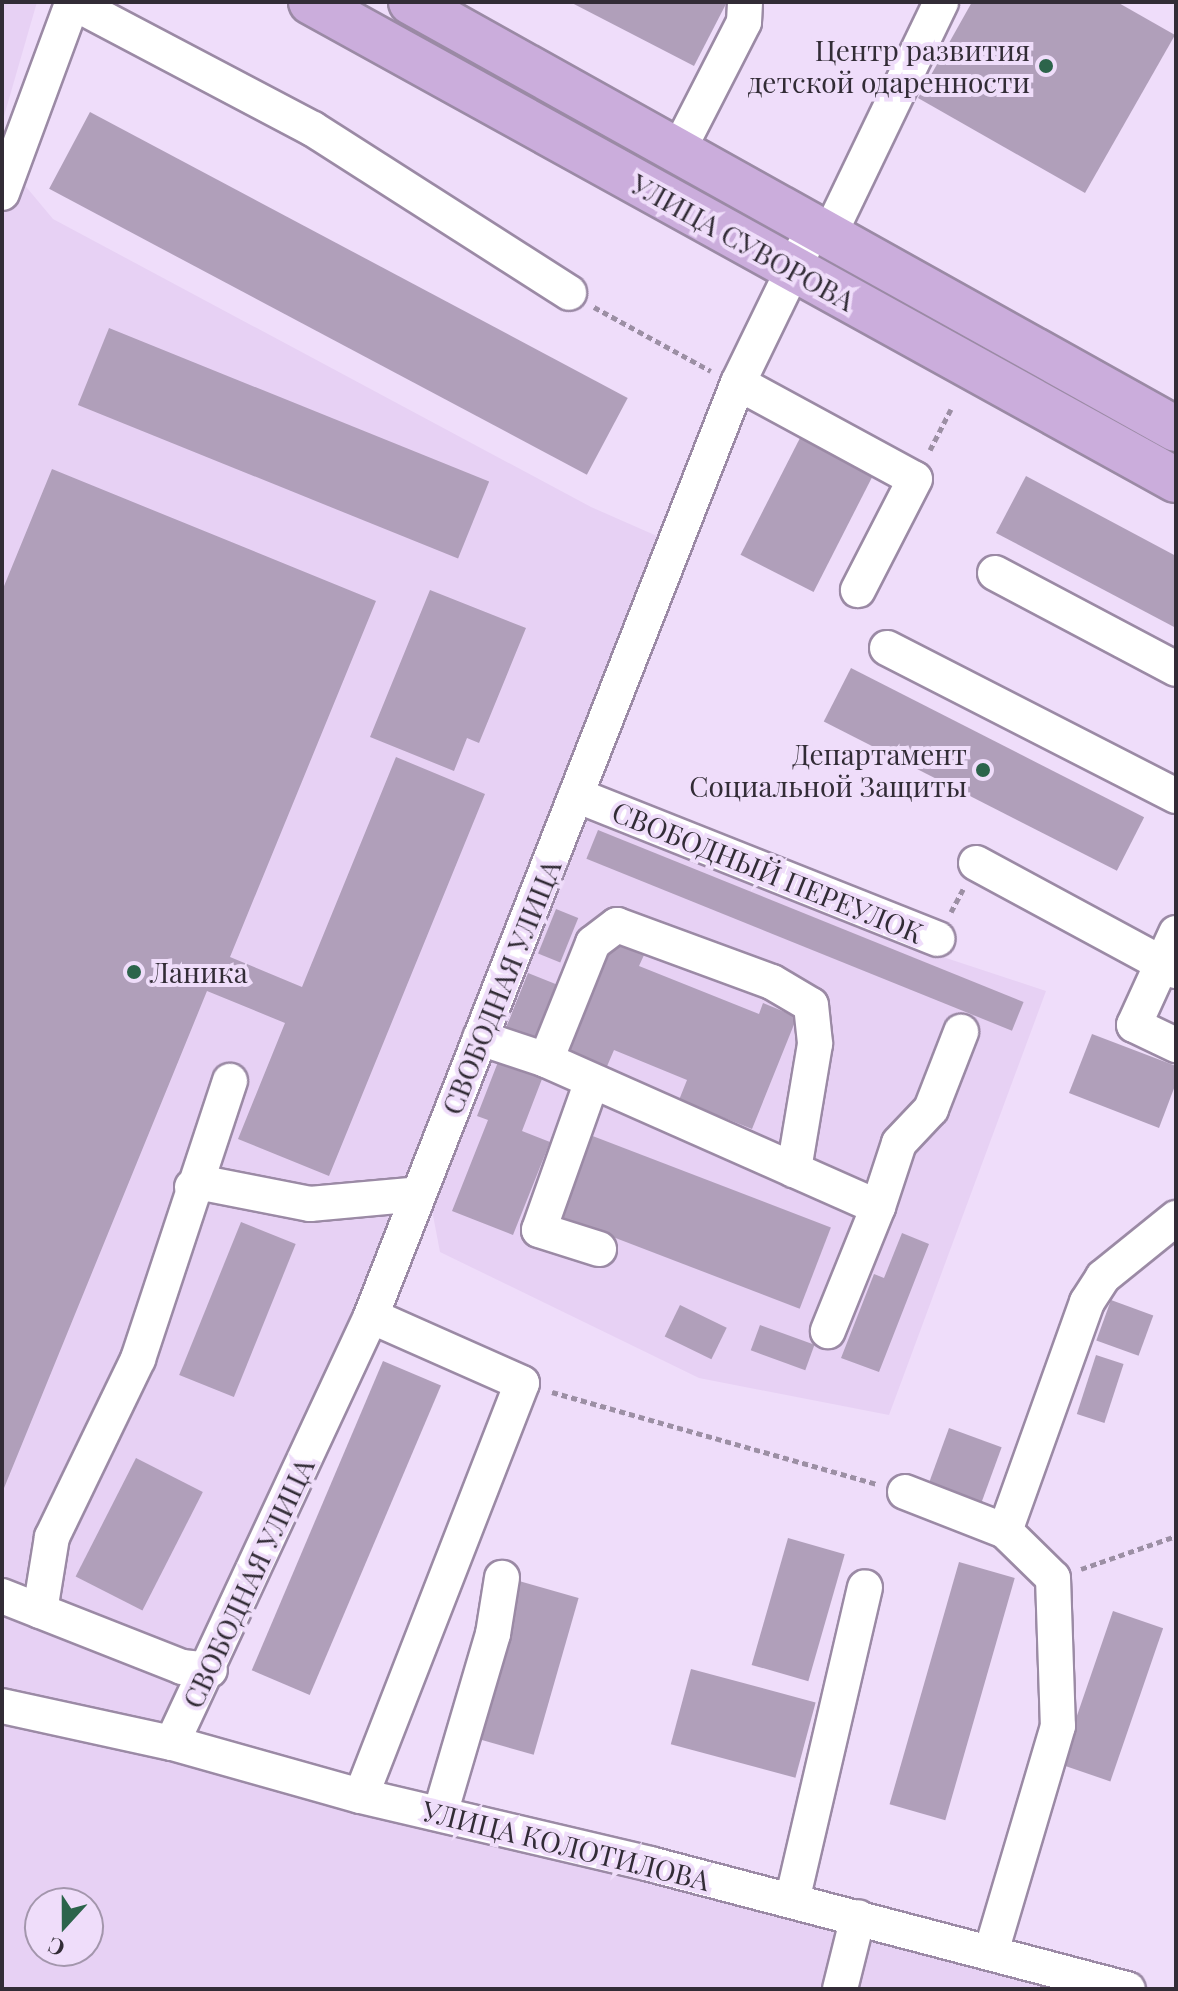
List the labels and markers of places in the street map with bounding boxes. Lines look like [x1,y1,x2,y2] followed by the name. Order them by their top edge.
[748,33,1030,99] place label: Центр развития детской одаренности
[1037,57,1055,75] marker: Центр развития детской одаренности
[689,737,967,803] place label: Департамент Социальной Защиты
[974,761,992,779] marker: Департамент Социальной Защиты
[150,955,248,989] place label: Ланика
[125,963,143,981] marker: Ланика

